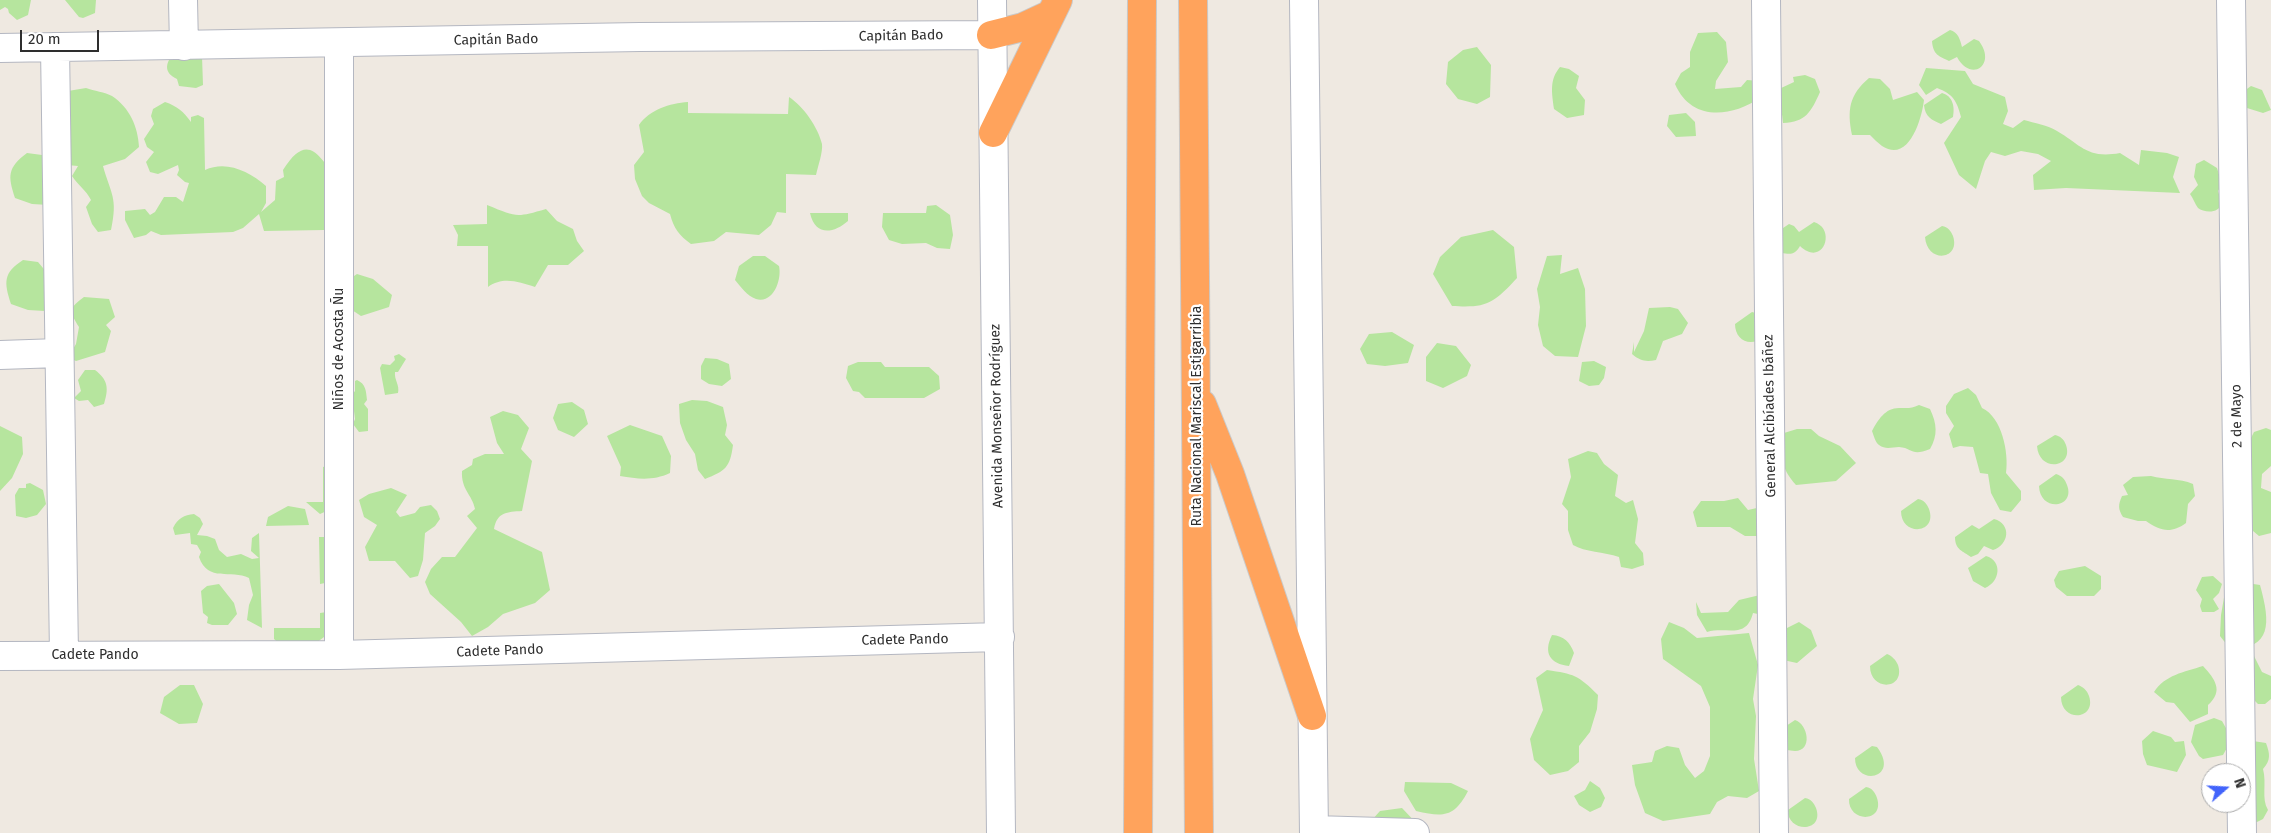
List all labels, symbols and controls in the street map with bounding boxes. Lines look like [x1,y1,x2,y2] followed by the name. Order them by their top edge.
[22,20,101,52] scale bar
[858,27,944,45] street label: Capitán Bado
[28,30,61,48] text: 20 m
[453,31,539,49] street label: Capitán Bado
[331,288,347,410] street label: Niños de Acosta Ñu
[1189,306,1205,526] street label: Ruta Nacional Mariscal Estigarribia
[987,324,1007,508] street label: Avenida Monseñor Rodríguez
[1760,334,1780,498] street label: General Alcibíades Ibáñez
[2228,384,2246,448] street label: 2 de Mayo
[861,631,949,649] street label: Cadete Pando
[456,641,544,661] street label: Cadete Pando
[51,647,139,663] street label: Cadete Pando
[2201,763,2251,813] north arrow
[2230,776,2249,790] text: N

